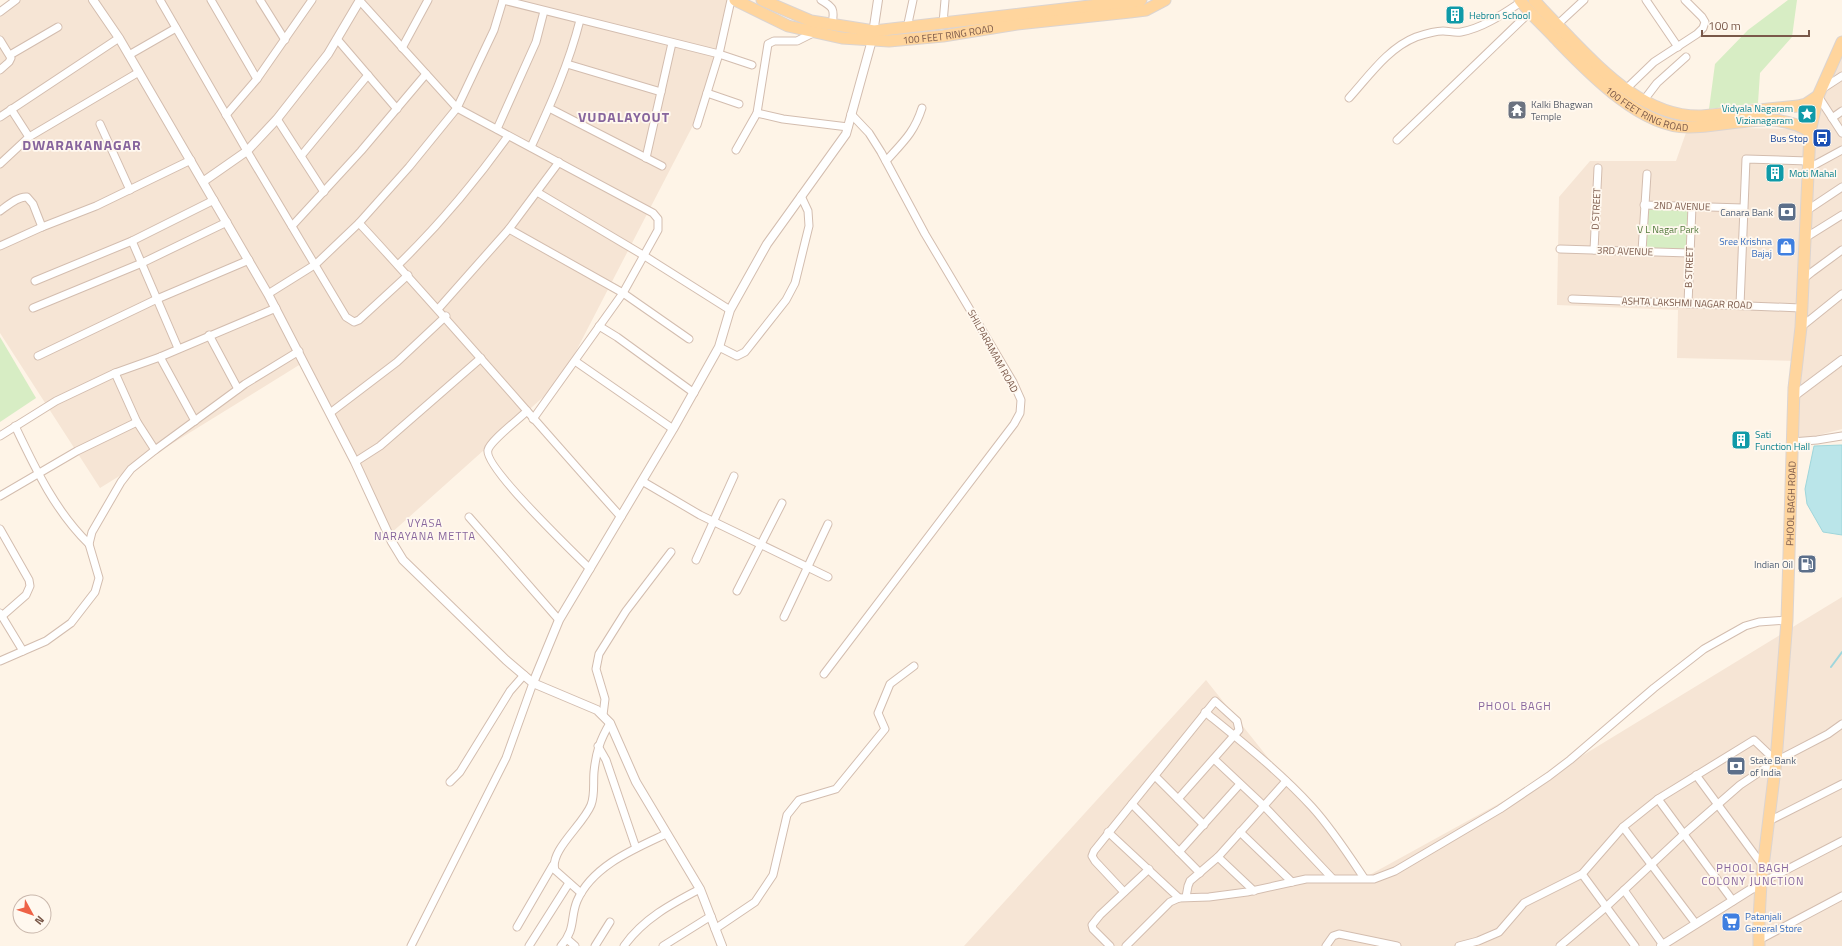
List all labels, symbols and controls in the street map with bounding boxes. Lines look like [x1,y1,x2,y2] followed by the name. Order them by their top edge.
[1444,4,1466,26] building icon: Hebron School
[1469,8,1530,23] place label: Hebron School
[1702,12,1809,38] scale bar
[1708,16,1741,35] text: 100 m
[902,20,995,47] street label: 100 FEET RING ROAD
[1602,82,1689,135] street label: 100 FEET RING ROAD
[1531,97,1593,124] place label: Kalki Bhagwan Temple
[1506,99,1528,121] temple icon: Kalki Bhagwan Temple
[1722,101,1793,128] place label: Vidyala Nagaram Vizianagaram
[1796,103,1818,125] place icon: Vidyala Nagaram Vizianagaram
[578,106,670,127] district label: VUDALAYOUT
[1811,127,1833,149] bus stop icon: Bus Stop
[1770,131,1808,146] place label: Bus Stop
[22,134,142,155] district label: DWARAKANAGAR
[1764,162,1786,184] building icon: Moti Mahal
[1789,166,1837,181] place label: Moti Mahal
[1587,187,1605,230] street label: D STREET
[1653,198,1711,215] street label: 2ND AVENUE
[1776,201,1798,223] bank icon: Canara Bank
[1720,205,1773,220] place label: Canara Bank
[1637,222,1699,237] park label: V L Nagar Park
[1719,234,1772,261] place label: Sree Krishna Bajaj
[1775,236,1797,258] shop icon: Sree Krishna Bajaj
[1597,243,1654,259] street label: 3RD AVENUE
[1681,245,1697,288] street label: B STREET
[1621,293,1753,313] street label: ASHTA LAKSHMI NAGAR ROAD
[964,307,1022,395] street label: SHILPARAMAM ROAD
[1755,427,1810,454] place label: Sati Function Hall
[1730,429,1752,451] building icon: Sati Function Hall
[1782,461,1799,546] street label: PHOOL BAGH ROAD
[374,515,476,544] district label: VYASA NARAYANA METTA
[1796,553,1818,575] fuel station icon: Indian Oil
[1754,557,1793,572] place label: Indian Oil
[1478,698,1552,714] district label: PHOOL BAGH
[1750,753,1796,780] place label: State Bank of India
[1725,755,1747,777] bank icon: State Bank of India
[1701,860,1805,889] district label: PHOOL BAGH COLONY JUNCTION
[12,894,52,934] north arrow
[1745,909,1802,936] place label: Patanjali General Store
[1720,911,1742,933] supermarket icon: Patanjali General Store
[31,912,48,928] text: N

